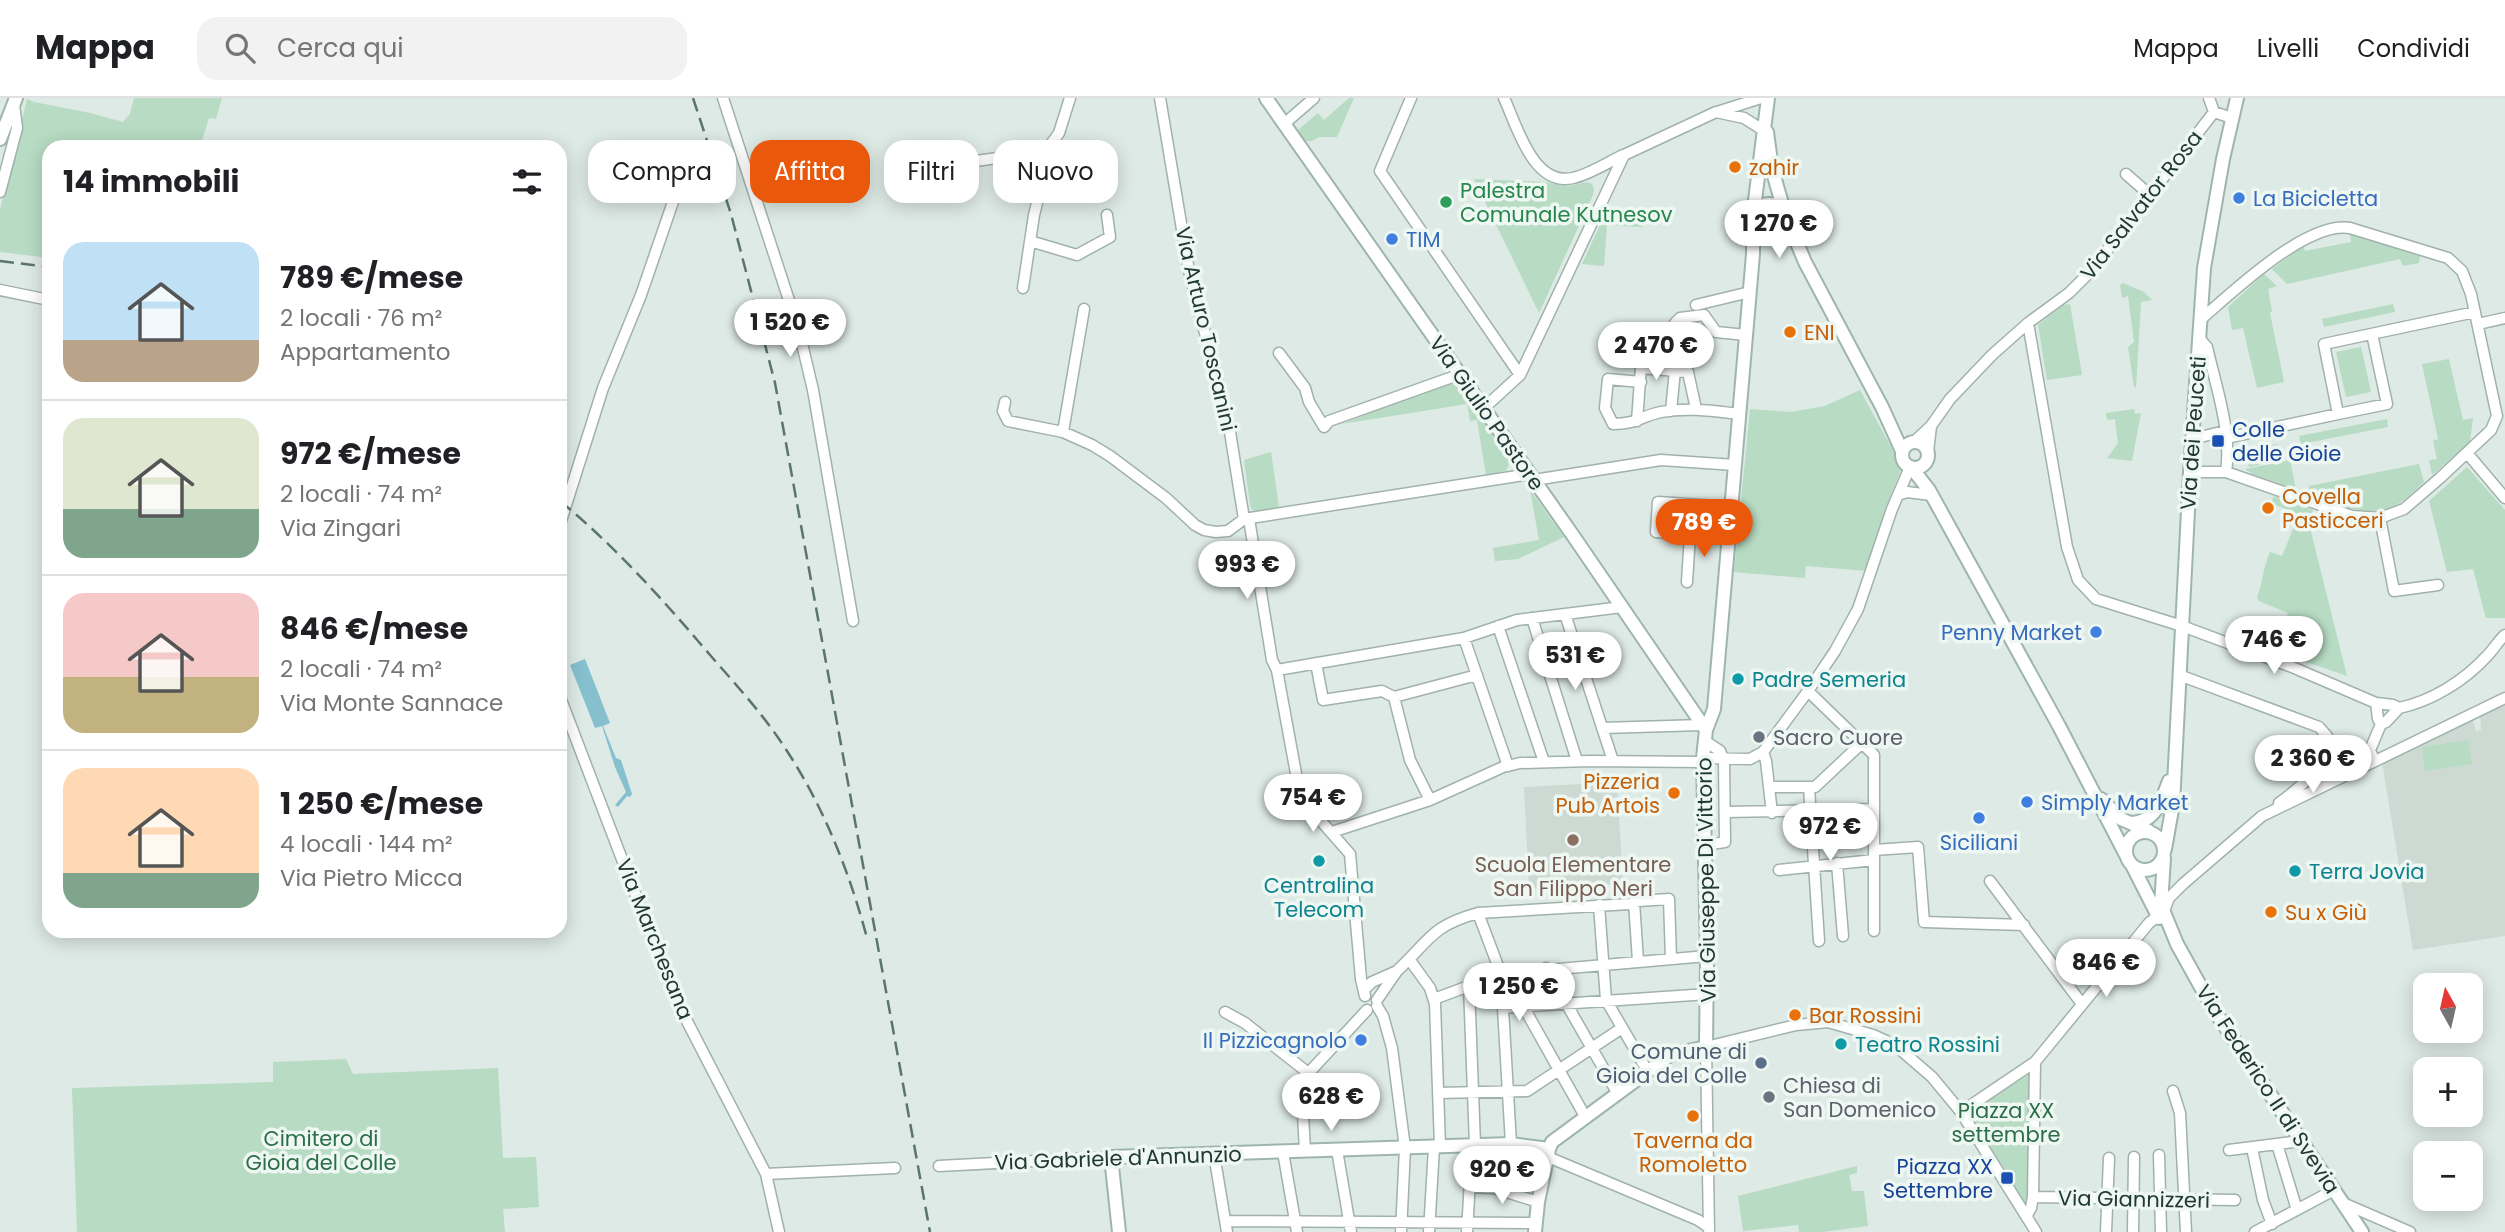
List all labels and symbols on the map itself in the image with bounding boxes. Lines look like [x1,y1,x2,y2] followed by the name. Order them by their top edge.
[2073,124,2209,286] street label: Via Salvator Rosa
[1749,153,1799,182] place label: zahir
[1727,159,1743,175] marker: zahir
[1460,176,1673,229] place label: Palestra Comunale Kutnesov
[2253,184,2378,213] place label: La Bicicletta
[2231,190,2247,206] marker: La Bicicletta
[1438,194,1454,210] marker: Palestra Comunale Kutnesov
[1714,200,1844,260] pin: 1 270 €
[1168,224,1244,434] street label: Via Arturo Toscanini
[1406,225,1441,254] place label: TIM
[1384,231,1400,247] marker: TIM
[725,300,855,359] pin: 1 520 €
[1804,318,1835,347] place label: ENI
[1591,322,1721,382] pin: 2 470 €
[1782,324,1798,340] marker: ENI
[1423,330,1551,496] street label: Via Giulio Pastore
[2173,355,2213,511] street label: Via dei Peuceti
[2232,415,2341,468] place label: Colle delle Gioie
[2210,433,2226,449] marker: Colle delle Gioie
[2282,482,2384,535] place label: Covella Pasticceri
[1655,500,1753,559] pin: 789 €
[2260,500,2276,516] marker: Covella Pasticceri
[1198,542,1296,601] pin: 993 €
[2225,616,2323,676] pin: 746 €
[1941,618,2082,647] place label: Penny Market
[2088,624,2104,640] marker: Penny Market
[1526,632,1624,692] pin: 531 €
[1752,665,1906,694] place label: Padre Semeria
[1730,671,1746,687] marker: Padre Semeria
[1773,723,1903,752] place label: Sacro Cuore
[1751,729,1767,745] marker: Sacro Cuore
[2248,736,2378,795] pin: 2 360 €
[1689,757,1723,1003] street label: Via Giuseppe Di Vittorio
[1555,767,1660,820] place label: Pizzeria Pub Artois
[1264,774,1362,834] pin: 754 €
[1666,785,1682,801] marker: Pizzeria Pub Artois
[2041,788,2189,817] place label: Simply Market
[2019,794,2035,810] marker: Simply Market
[1781,804,1879,863] pin: 972 €
[1971,810,1987,826] marker: Siciliani
[1940,828,2018,857] place label: Siciliani
[1565,832,1581,848] marker: Scuola Elementare San Filippo Neri
[1475,850,1671,903] place label: Scuola Elementare San Filippo Neri
[1311,853,1327,869] marker: Centralina Telecom
[609,854,701,1024] street label: Via Marchesana
[2309,857,2425,886] place label: Terra Jovia
[2287,863,2303,879] marker: Terra Jovia
[1264,871,1374,924] place label: Centralina Telecom
[2285,898,2367,927] place label: Su x Giù
[2263,904,2279,920] marker: Su x Giù
[2057,940,2155,999] pin: 846 €
[1454,964,1584,1023] pin: 1 250 €
[2413,973,2483,1043] north arrow
[2189,979,2347,1199] street label: Via Federico II di Svevia
[1809,1001,1921,1030] place label: Bar Rossini
[1787,1007,1803,1023] marker: Bar Rossini
[1203,1026,1347,1055] place label: Il Pizzicagnolo
[1855,1030,2000,1059] place label: Teatro Rossini
[1353,1032,1369,1048] marker: Il Pizzicagnolo
[1833,1036,1849,1052] marker: Teatro Rossini
[1596,1037,1747,1090] place label: Comune di Gioia del Colle
[1753,1055,1769,1071] marker: Comune di Gioia del Colle
[1783,1071,1936,1124] place label: Chiesa di San Domenico
[1282,1074,1380,1133] pin: 628 €
[1761,1089,1777,1105] marker: Chiesa di San Domenico
[1952,1096,2060,1149] park label: Piazza XX settembre
[1685,1108,1701,1124] marker: Taverna da Romoletto
[246,1124,396,1177] park label: Cimitero di Gioia del Colle
[1633,1126,1753,1179] place label: Taverna da Romoletto
[994,1139,1242,1177] street label: Via Gabriele d'Annunzio
[1453,1146,1551,1206] pin: 920 €
[1883,1152,1993,1205] place label: Piazza XX Settembre
[1999,1170,2015,1186] marker: Piazza XX Settembre
[2058,1183,2210,1215] street label: Via Giannizzeri

